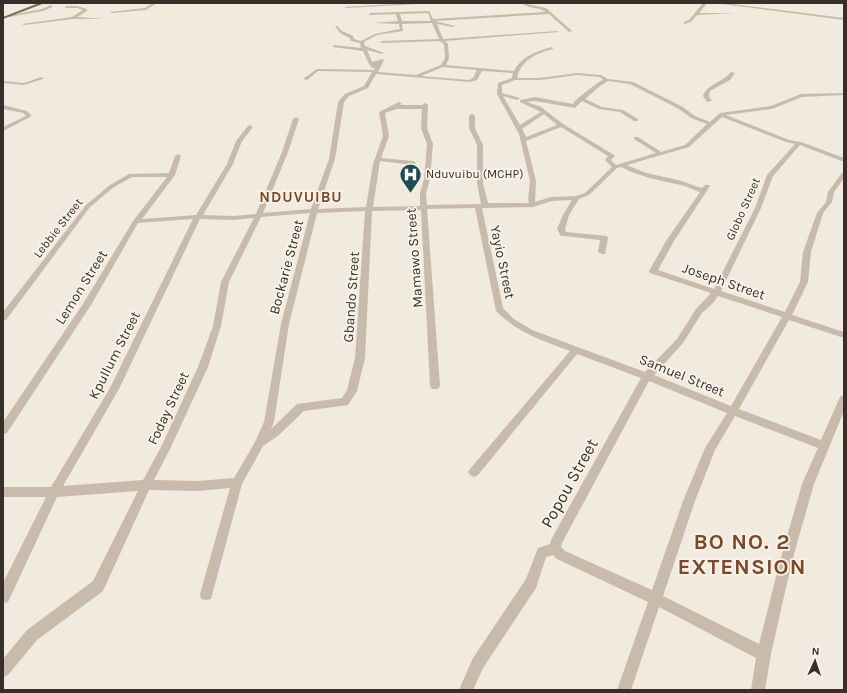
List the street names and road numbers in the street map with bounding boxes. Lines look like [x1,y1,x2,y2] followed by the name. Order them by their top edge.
[723,175,763,243] street label: Globo Street
[30,195,86,260] street label: Lebbie Street
[403,208,426,308] street label: Mamawo Street
[266,218,307,316] street label: Bockarie Street
[486,224,519,300] street label: Yayio Street
[52,247,111,328] street label: Lemon Street
[340,251,363,343] street label: Gbando Street
[680,259,767,304] street label: Joseph Street
[85,308,144,402] street label: Kpullum Street
[637,351,727,400] street label: Samuel Street
[144,369,193,448] street label: Foday Street
[536,435,602,531] street label: Popou Street

